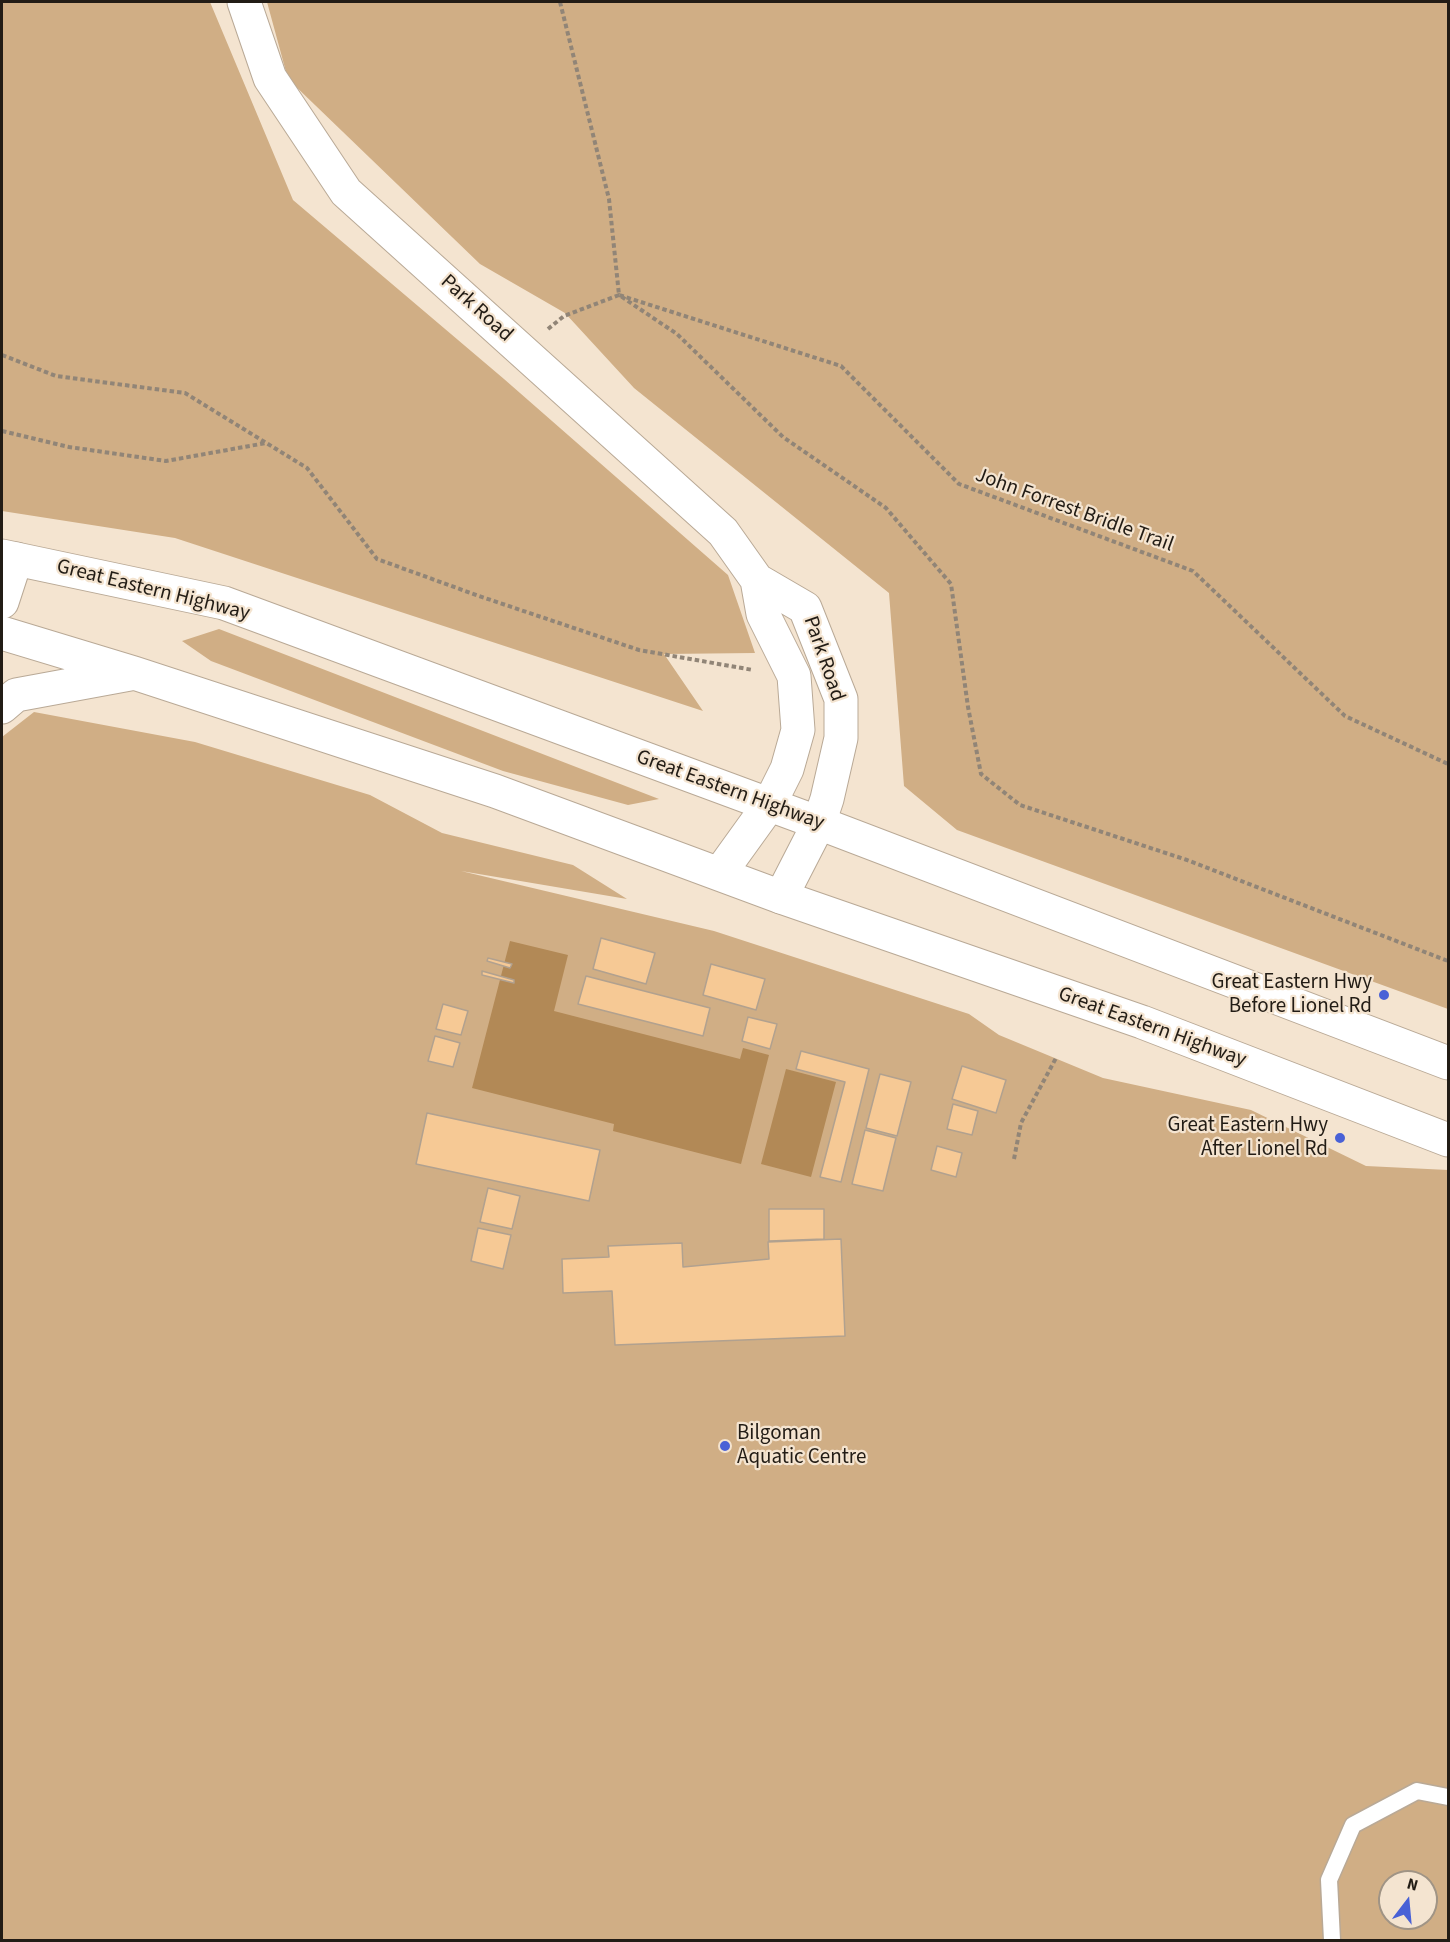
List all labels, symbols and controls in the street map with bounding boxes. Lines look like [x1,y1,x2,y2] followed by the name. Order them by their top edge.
[435,270,517,348] street label: Park Road
[971,463,1177,559] street label: John Forrest Bridle Trail
[54,555,252,627] street label: Great Eastern Highway
[797,613,849,705] street label: Park Road
[633,745,827,837] street label: Great Eastern Highway
[1211,970,1372,1020] place label: Great Eastern Hwy Before Lionel Rd
[1055,982,1249,1074] street label: Great Eastern Highway
[1377,988,1391,1002] marker: Great Eastern Hwy Before Lionel Rd
[1167,1113,1328,1163] place label: Great Eastern Hwy After Lionel Rd
[1333,1131,1347,1145] marker: Great Eastern Hwy After Lionel Rd
[737,1421,866,1471] place label: Bilgoman Aquatic Centre
[718,1439,732,1453] marker: Bilgoman Aquatic Centre
[1378,1870,1438,1930] north arrow
[1404,1873,1421,1897] text: N

